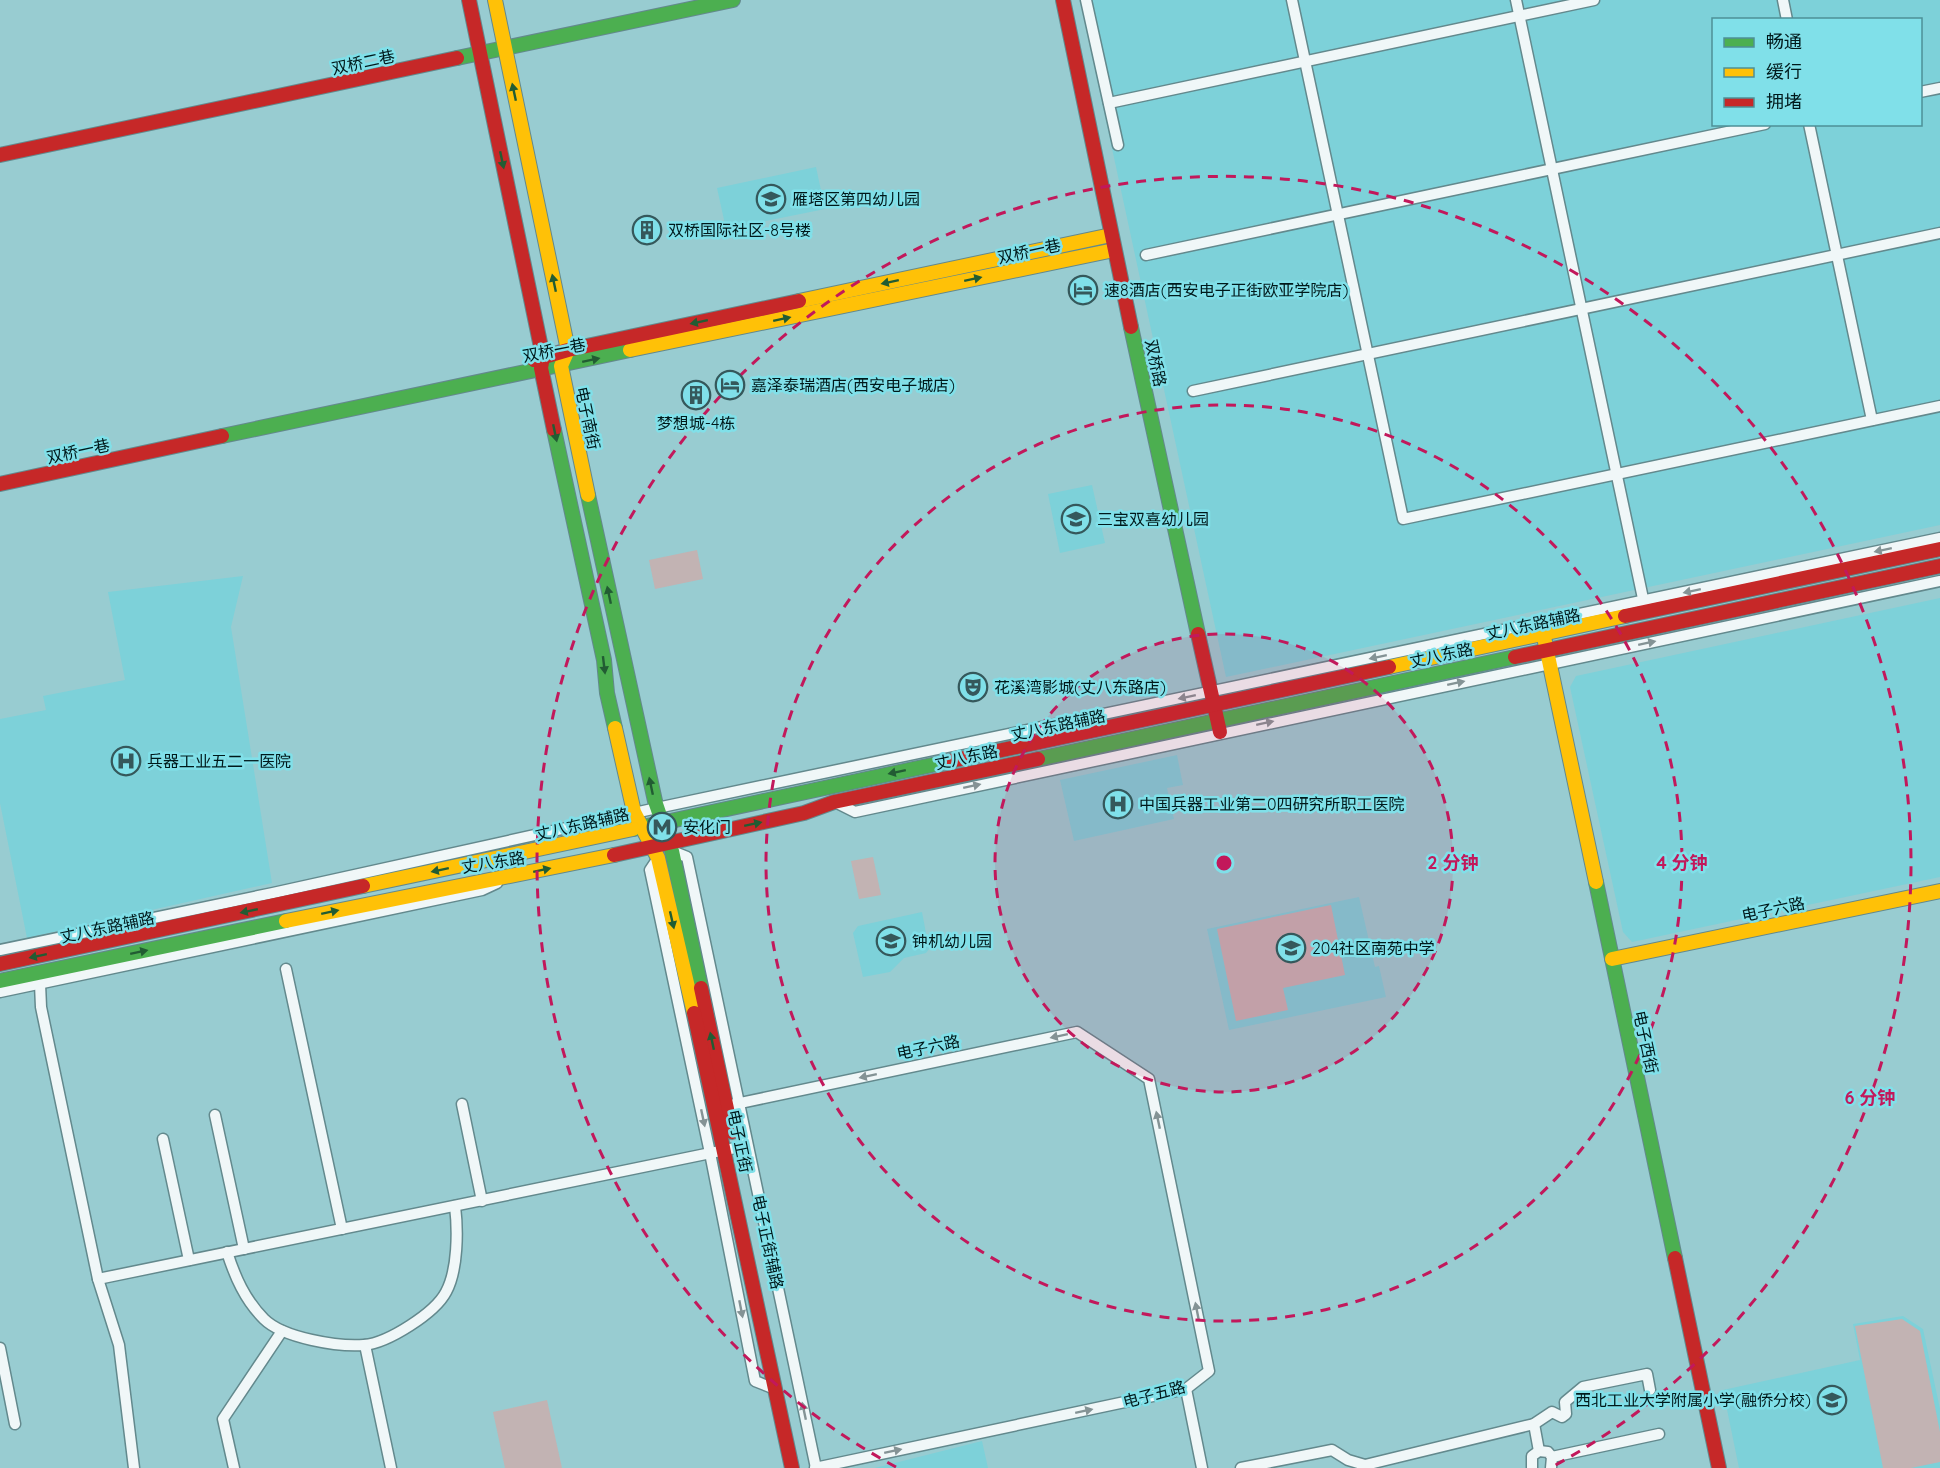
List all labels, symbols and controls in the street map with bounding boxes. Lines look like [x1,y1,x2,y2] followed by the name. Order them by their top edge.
[1712,18,1922,126] legend
[1766,30,1802,53] text: 畅通
[330,46,396,78] street label: 双桥二巷
[1766,60,1802,83] text: 缓行
[509,82,518,101] one-way arrow
[1766,90,1802,113] text: 拥堵
[498,151,507,170] one-way arrow
[755,183,787,215] school or university icon: 雁塔区第四幼儿园
[792,189,920,209] place label: 雁塔区第四幼儿园
[631,214,663,246] building icon: 双桥国际社区-8号楼
[668,220,811,240] place label: 双桥国际社区-8号楼
[996,235,1062,267] street label: 双桥一巷
[549,273,558,292] one-way arrow
[964,274,983,283] one-way arrow
[1067,274,1099,306] hotel icon: 速8酒店(西安电子正街欧亚学院店)
[880,278,899,287] one-way arrow
[1104,280,1349,300] place label: 速8酒店(西安电子正街欧亚学院店)
[773,314,792,324] one-way arrow
[689,318,708,327] one-way arrow
[521,334,587,366] street label: 双桥一巷
[1141,337,1171,389] street label: 双桥路
[582,354,601,364] one-way arrow
[714,369,746,401] hotel icon: 嘉泽泰瑞酒店(西安电子城店)
[751,375,955,395] place label: 嘉泽泰瑞酒店(西安电子城店)
[680,379,712,411] building icon: 梦想城-4栋
[572,385,604,451] street label: 电子南街
[657,413,735,433] place label: 梦想城-4栋
[551,424,560,443] one-way arrow
[45,435,111,467] street label: 双桥一巷
[1060,503,1092,535] school or university icon: 三宝双喜幼儿园
[1097,509,1209,529] place label: 三宝双喜幼儿园
[1873,546,1892,555] one-way arrow
[604,586,613,605] one-way arrow
[1682,587,1701,596] one-way arrow
[1484,604,1582,644] street label: 丈八东路辅路
[1638,638,1657,647] one-way arrow
[1408,639,1474,671] street label: 丈八东路
[1368,653,1387,662] one-way arrow
[599,656,609,675] one-way arrow
[957,671,989,703] theatre icon: 花溪湾影城(丈八东路店)
[994,677,1166,697] place label: 花溪湾影城(丈八东路店)
[1447,678,1466,687] one-way arrow
[1177,693,1196,702] one-way arrow
[1009,705,1107,745] street label: 丈八东路辅路
[1256,718,1275,727] one-way arrow
[933,741,999,773] street label: 丈八东路
[110,745,142,777] hospital icon: 兵器工业五二一医院
[147,751,291,771] place label: 兵器工业五二一医院
[888,767,906,777] one-way arrow
[646,776,656,795] one-way arrow
[963,781,982,790] one-way arrow
[1102,788,1134,820] hospital icon: 中国兵器工业第二0四研究所职工医院
[1139,794,1405,814] place label: 中国兵器工业第二0四研究所职工医院
[533,803,631,845] street label: 丈八东路辅路
[646,811,678,843] metro station icon: 安化门
[683,817,731,837] place label: 安化门
[744,819,763,828] one-way arrow
[460,847,526,877] street label: 丈八东路
[1427,851,1479,874] text: 2 分钟
[1656,851,1708,874] text: 4 分钟
[1214,853,1234,873] centre of rings
[533,865,551,875] one-way arrow
[430,866,449,876] one-way arrow
[1740,893,1806,925] street label: 电子六路
[321,906,340,916] one-way arrow
[58,907,156,947] street label: 丈八东路辅路
[239,907,258,916] one-way arrow
[668,911,678,930] one-way arrow
[875,925,907,957] school or university icon: 钟机幼儿园
[912,931,992,951] place label: 钟机幼儿园
[1275,932,1307,964] school or university icon: 204社区南苑中学
[1312,938,1435,958] place label: 204社区南苑中学
[130,947,149,956] one-way arrow
[28,952,47,961] one-way arrow
[1630,1009,1662,1075] street label: 电子西街
[707,1031,716,1050] one-way arrow
[895,1031,961,1063] street label: 电子六路
[1049,1032,1068,1041] one-way arrow
[858,1072,877,1081] one-way arrow
[1845,1086,1896,1109] text: 6 分钟
[724,1108,756,1174] street label: 电子正街
[699,1109,708,1128] one-way arrow
[1152,1111,1162,1129] one-way arrow
[748,1193,788,1291] street label: 电子正街辅路
[737,1300,746,1319] one-way arrow
[1192,1301,1201,1320] one-way arrow
[1120,1376,1188,1412] street label: 电子五路
[1816,1384,1848,1416] school or university icon: 西北工业大学附属小学(融侨分校)
[1575,1390,1811,1410] place label: 西北工业大学附属小学(融侨分校)
[799,1401,808,1420] one-way arrow
[1074,1406,1093,1415] one-way arrow
[884,1446,902,1456] one-way arrow

